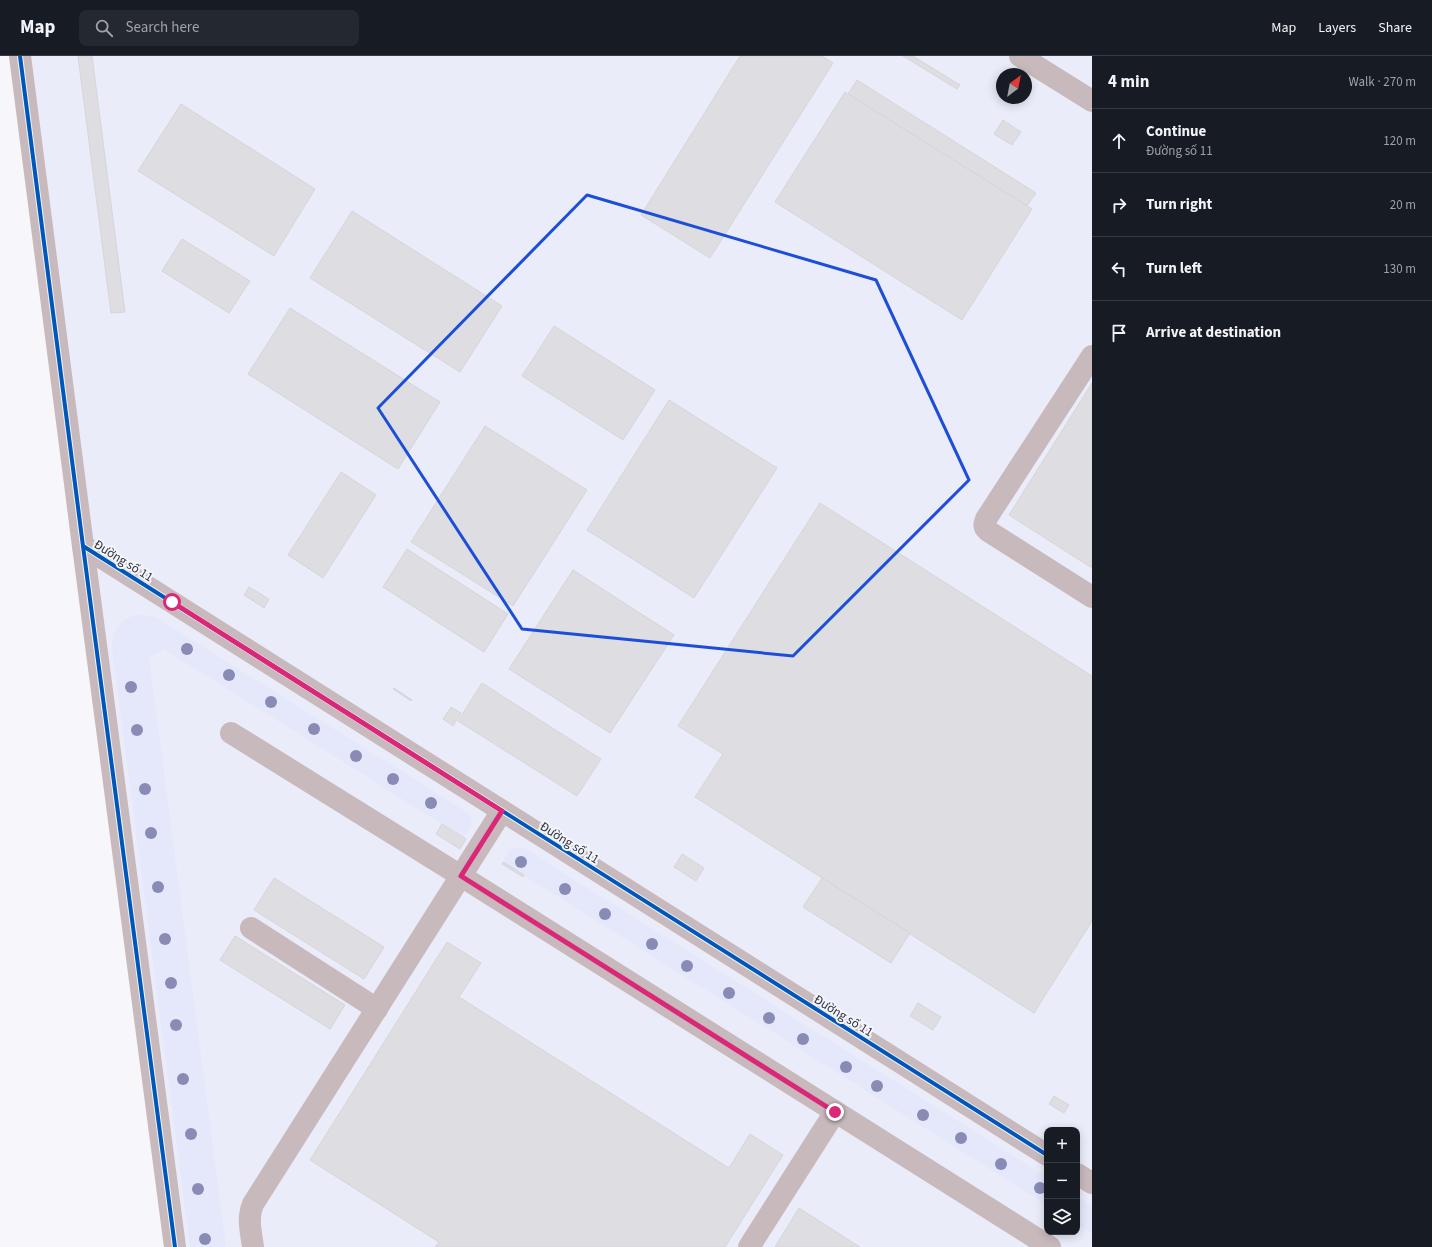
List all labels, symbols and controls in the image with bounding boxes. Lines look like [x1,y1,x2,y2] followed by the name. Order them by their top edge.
[79,10,359,46] search box
[20,14,55,41] text: Map
[93,17,115,39] icon: search
[125,17,199,38] text: Search here
[1271,18,1296,38] text: Map
[1318,18,1356,38] text: Layers
[1378,18,1412,38] text: Share
[996,68,1032,104] north arrow
[1108,70,1149,94] text: 4 min
[1348,73,1416,91] text: Walk · 270 m
[1146,121,1206,142] text: Continue
[1108,130,1130,152] icon: ahead
[1383,132,1416,150] text: 120 m
[1146,142,1213,160] text: Đường số 11
[1108,194,1130,216] icon: right
[1146,194,1212,215] text: Turn right
[1390,196,1416,214] text: 20 m
[1108,258,1130,280] icon: left
[1146,258,1202,279] text: Turn left
[1383,260,1416,278] text: 130 m
[1108,322,1130,344] icon: arrive
[1146,322,1281,343] text: Arrive at destination
[90,536,157,586] street label: Đường số 11
[163,593,181,611] route start
[536,818,603,868] street label: Đường số 11
[810,991,877,1041] street label: Đường số 11
[826,1103,844,1121] route end
[1044,1127,1080,1235] map controls
[1044,1127,1080,1163] button: +
[1044,1163,1080,1199] button: −
[1044,1199,1080,1235] button: layers

